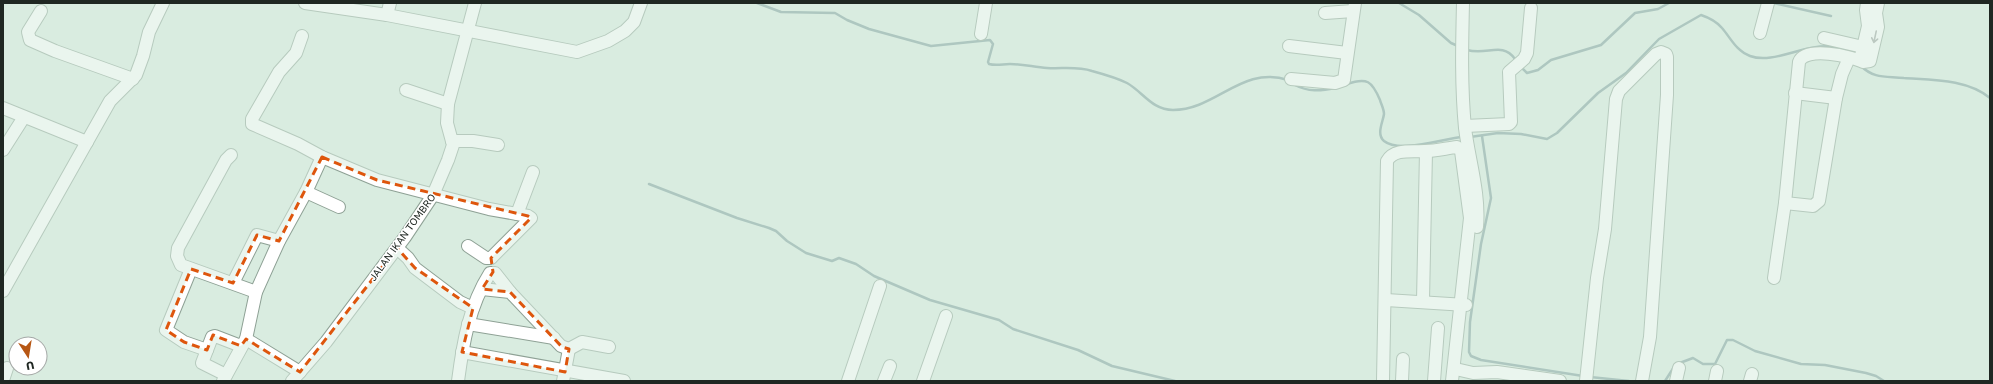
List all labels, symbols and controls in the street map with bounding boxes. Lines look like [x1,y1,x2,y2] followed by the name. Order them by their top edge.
[1871,31,1879,44] one-way arrow
[366,191,438,283] street label: JALAN IKAN TOMBRO
[8,336,48,376] north arrow
[25,359,35,373] text: U

